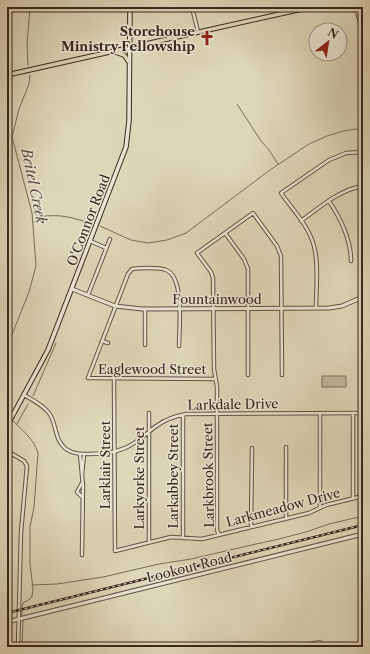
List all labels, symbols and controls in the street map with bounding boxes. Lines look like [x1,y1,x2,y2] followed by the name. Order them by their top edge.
[308,22,348,62] north arrow
[61,23,195,54] place label: Storehouse Ministry Fellowship
[325,25,341,42] text: N
[198,29,216,47] church icon: Storehouse Ministry Fellowship
[17,146,51,226] water label: Beitel Creek
[63,172,113,268] street label: O'Connor Road
[172,291,262,307] street label: Fountainwood
[98,361,207,377] street label: Eaglewood Street
[187,395,279,413] street label: Larkdale Drive
[97,420,113,509] street label: Larklair Street
[199,422,217,528] street label: Larkbrook Street
[165,423,181,528] street label: Larkabbey Street
[131,426,147,530] street label: Larkyorke Street
[224,484,342,530] street label: Larkmeadow Drive
[145,549,234,585] street label: Lookout Road

